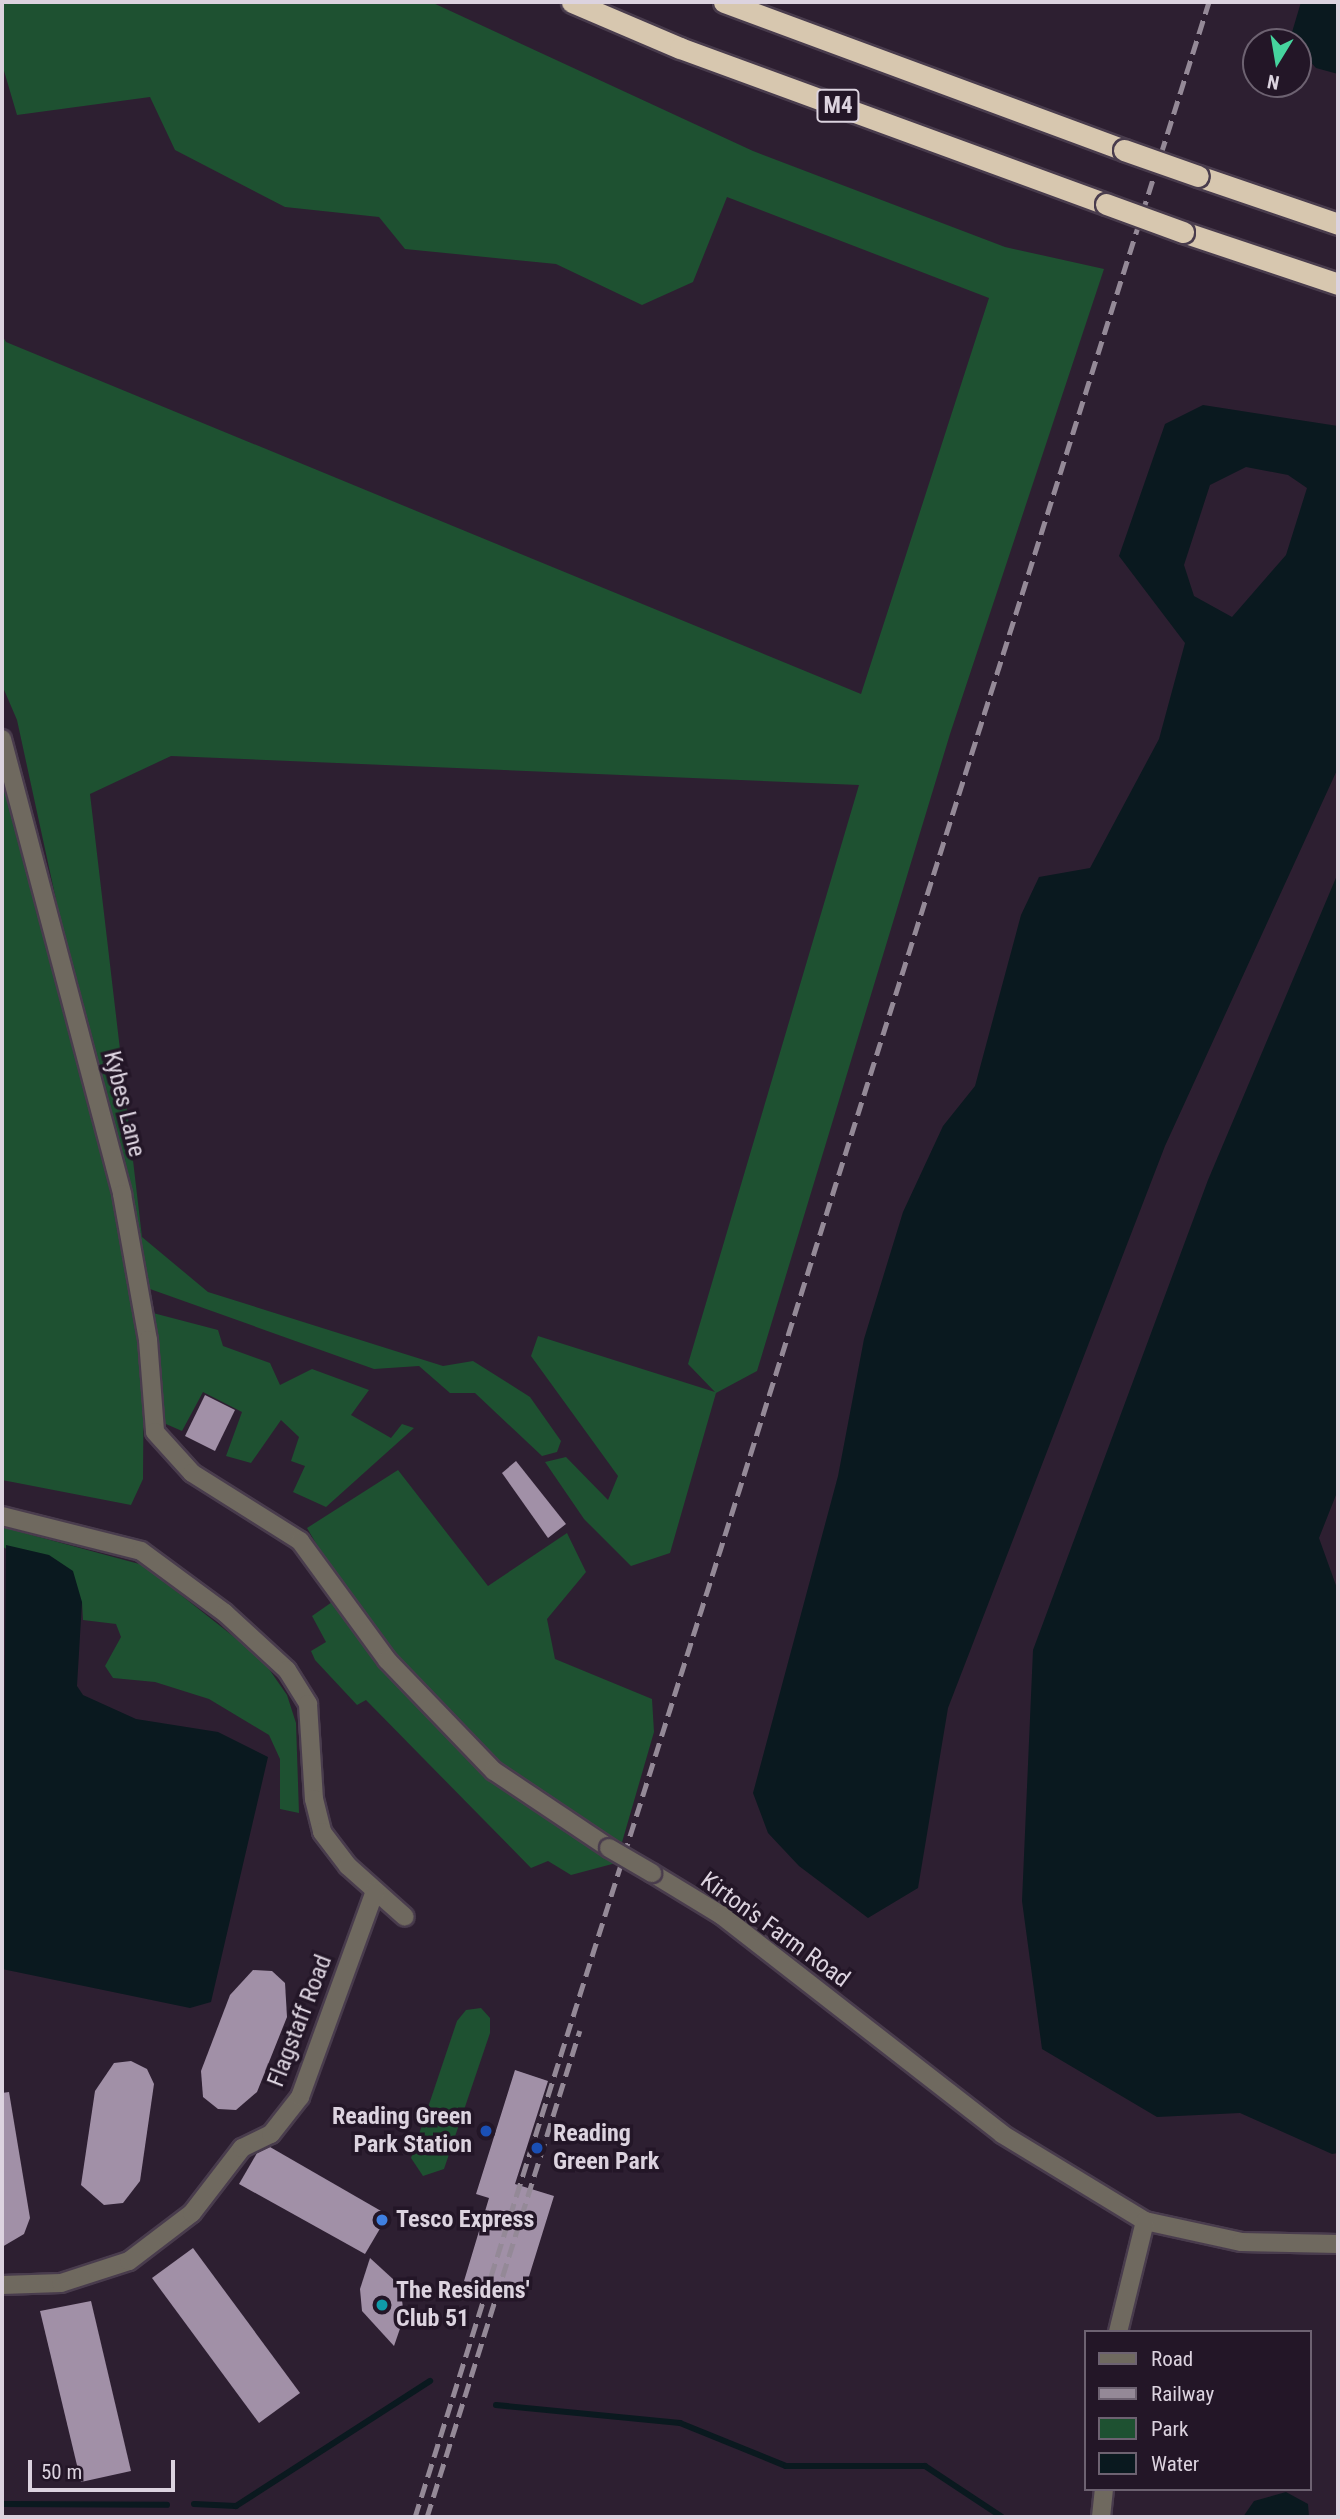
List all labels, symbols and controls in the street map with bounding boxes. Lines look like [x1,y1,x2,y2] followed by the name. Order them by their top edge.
[1242,28,1312,98] north arrow
[1265,70,1281,95] text: N
[815,86,861,125] road number: M4
[97,1048,151,1160] street label: Kybes Lane
[695,1866,855,1994] street label: Kirton's Farm Road
[262,1951,338,2091] street label: Flagstaff Road
[332,2103,472,2159] place label: Reading Green Park Station
[553,2120,659,2176] place label: Reading Green Park
[478,2123,494,2139] marker: Reading Green Park Station
[527,2138,547,2158] marker: Reading Green Park
[396,2206,534,2234] place label: Tesco Express
[374,2212,390,2228] marker: Tesco Express
[396,2277,530,2333] place label: The Residens' Club 51
[374,2297,390,2313] marker: The Residens' Club 51
[1084,2330,1312,2491] legend
[1151,2347,1193,2371] text: Road
[1151,2382,1214,2406] text: Railway
[1151,2417,1188,2441] text: Park
[32,2446,178,2490] scale bar
[1151,2452,1199,2476] text: Water
[41,2460,82,2484] text: 50 m

